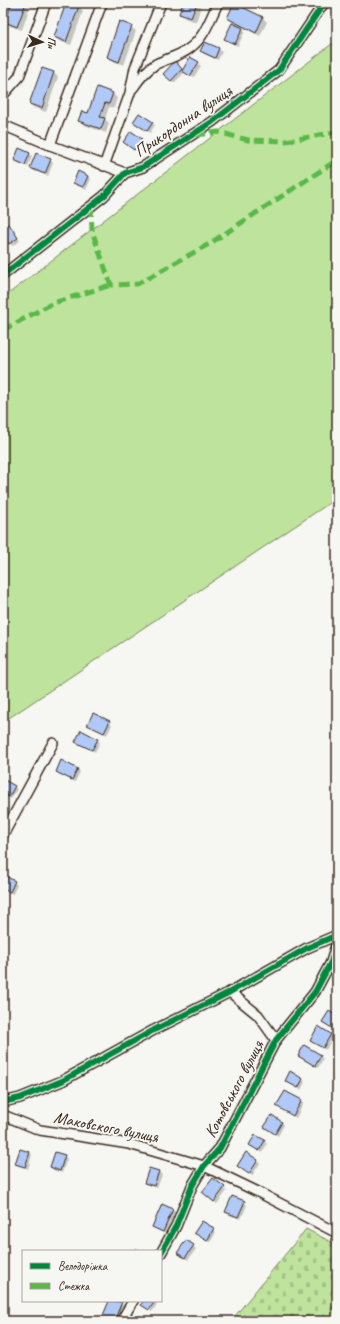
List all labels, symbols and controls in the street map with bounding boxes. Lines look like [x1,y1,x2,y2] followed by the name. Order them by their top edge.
[22,22,62,62] north arrow
[45,36,59,50] text: Пн
[130,80,237,162] street label: Прикордонна вулиця
[200,1036,269,1141] street label: Котовського вулиця
[52,1107,161,1148] street label: Маковского вулиця
[22,1250,162,1302] legend
[58,1258,108,1274] text: Велодоріжка
[58,1278,90,1294] text: Стежка

